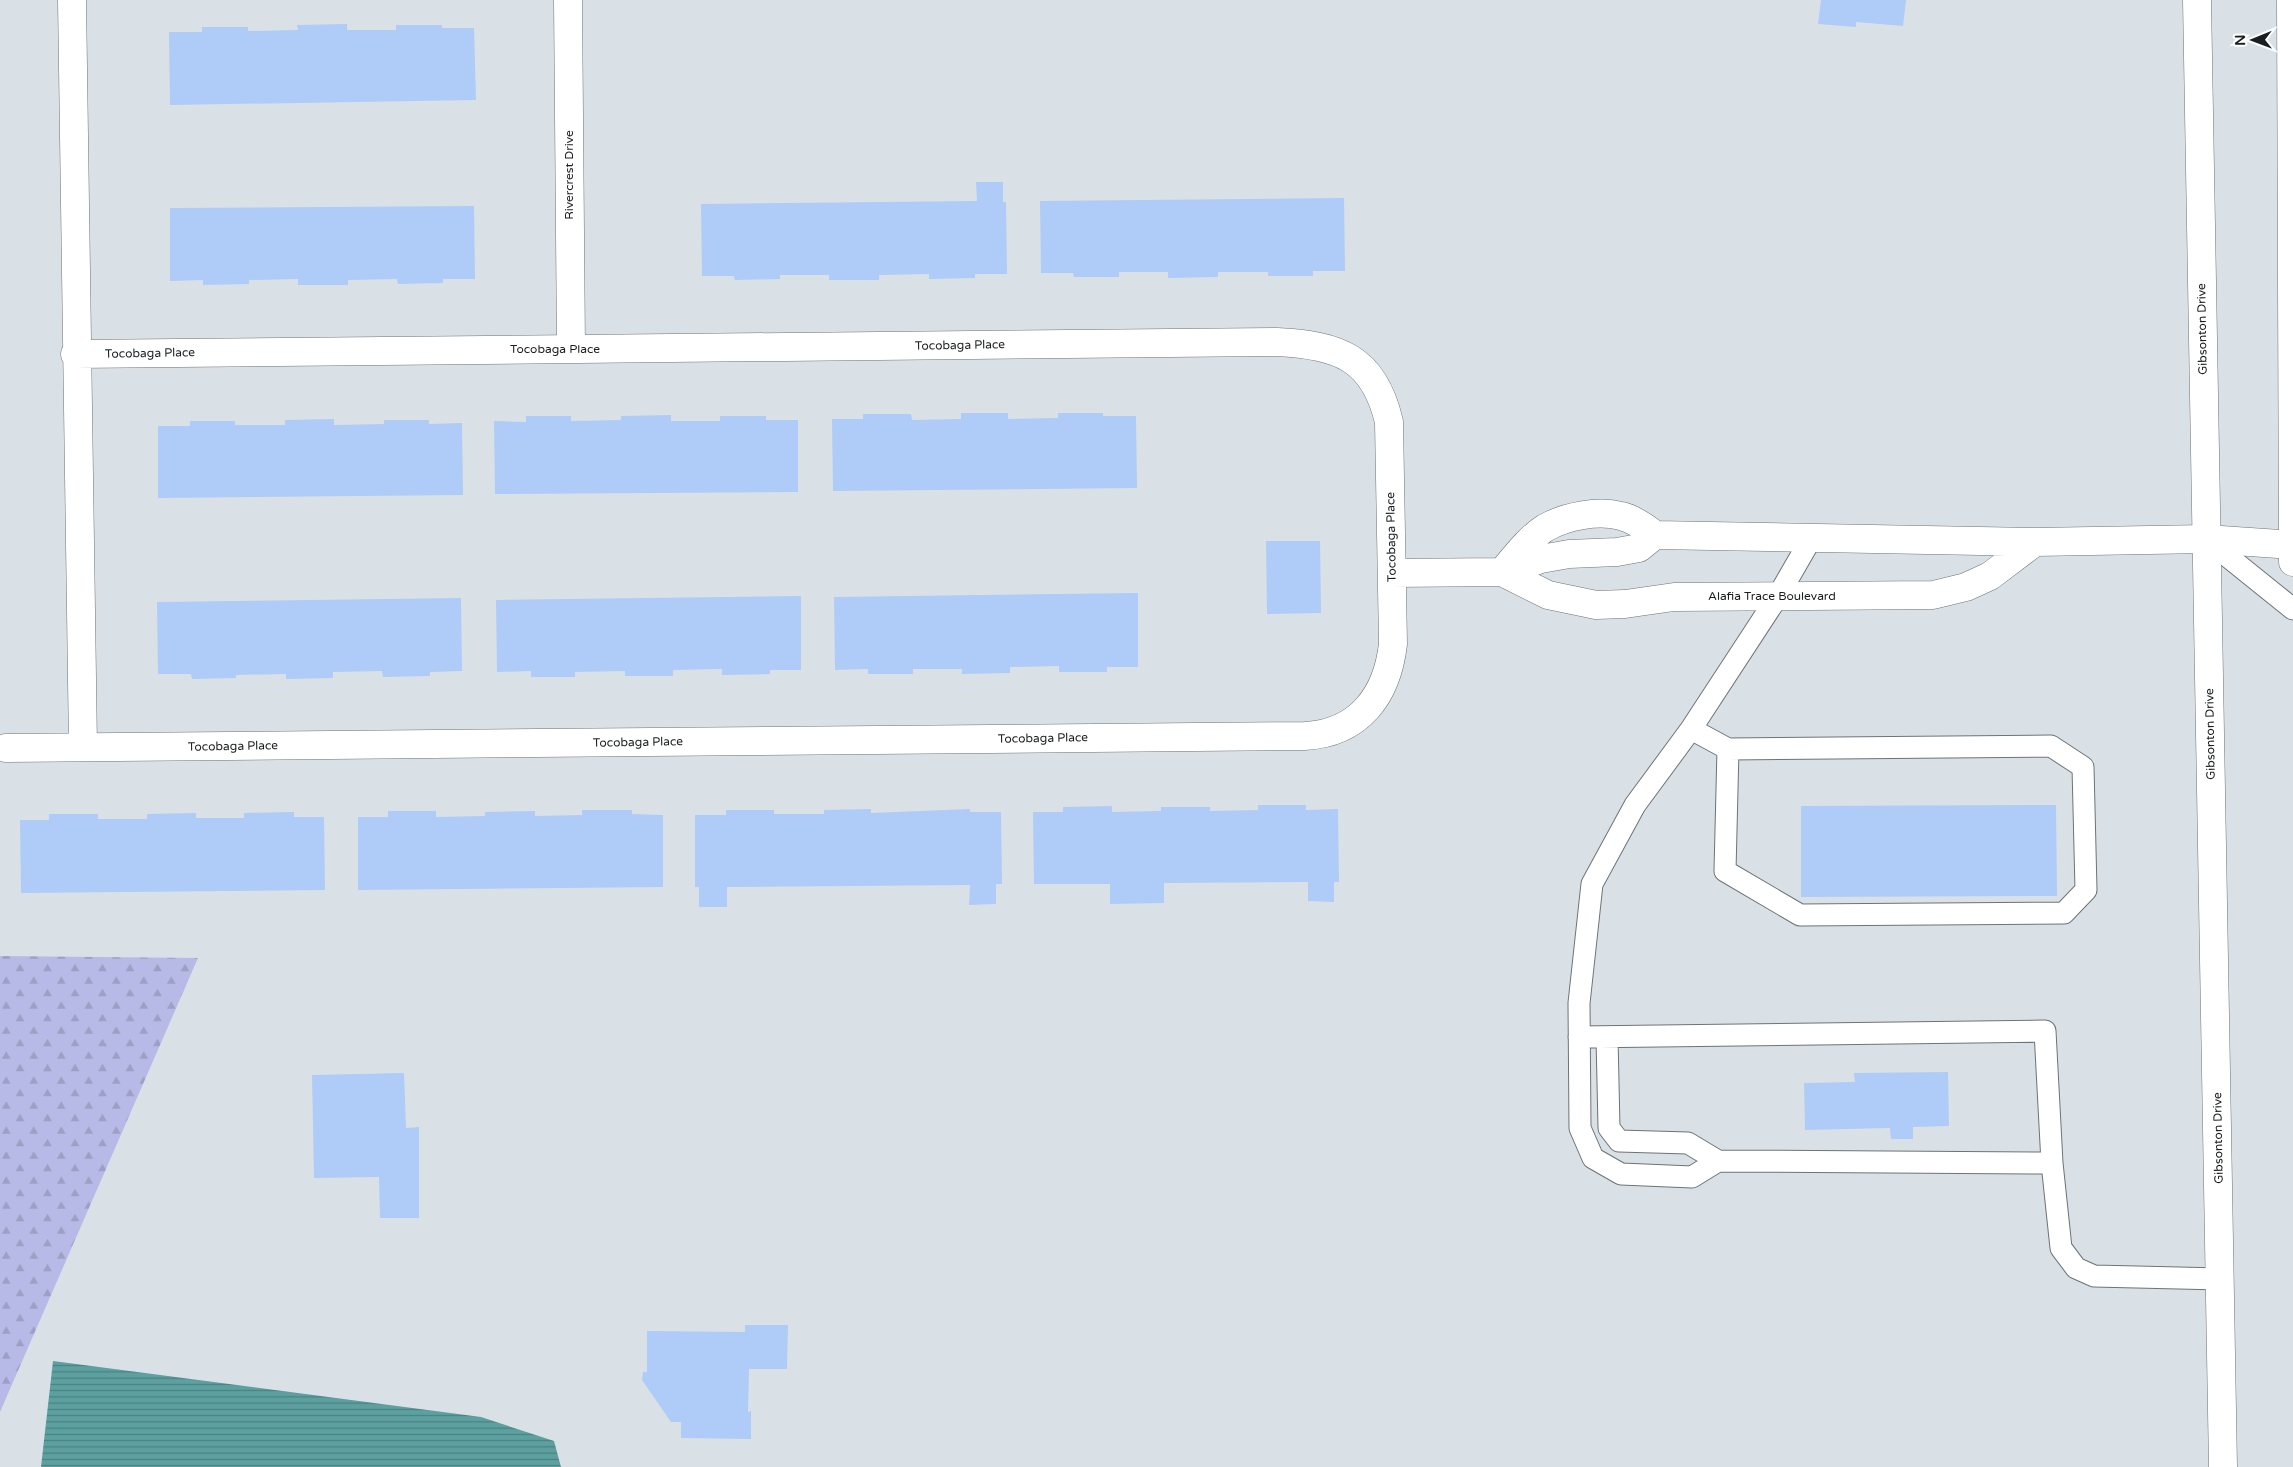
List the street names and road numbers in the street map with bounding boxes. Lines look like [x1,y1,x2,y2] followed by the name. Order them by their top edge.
[562,130,576,220] street label: Rivercrest Drive
[2194,283,2210,375] street label: Gibsonton Drive
[915,337,1005,353] street label: Tocobaga Place
[510,342,600,356] street label: Tocobaga Place
[105,345,195,361] street label: Tocobaga Place
[1383,492,1399,582] street label: Tocobaga Place
[1708,589,1836,603] street label: Alafia Trace Boulevard
[2202,688,2218,780] street label: Gibsonton Drive
[998,730,1088,746] street label: Tocobaga Place
[593,734,683,750] street label: Tocobaga Place
[188,738,278,754] street label: Tocobaga Place
[2210,1092,2226,1184] street label: Gibsonton Drive

